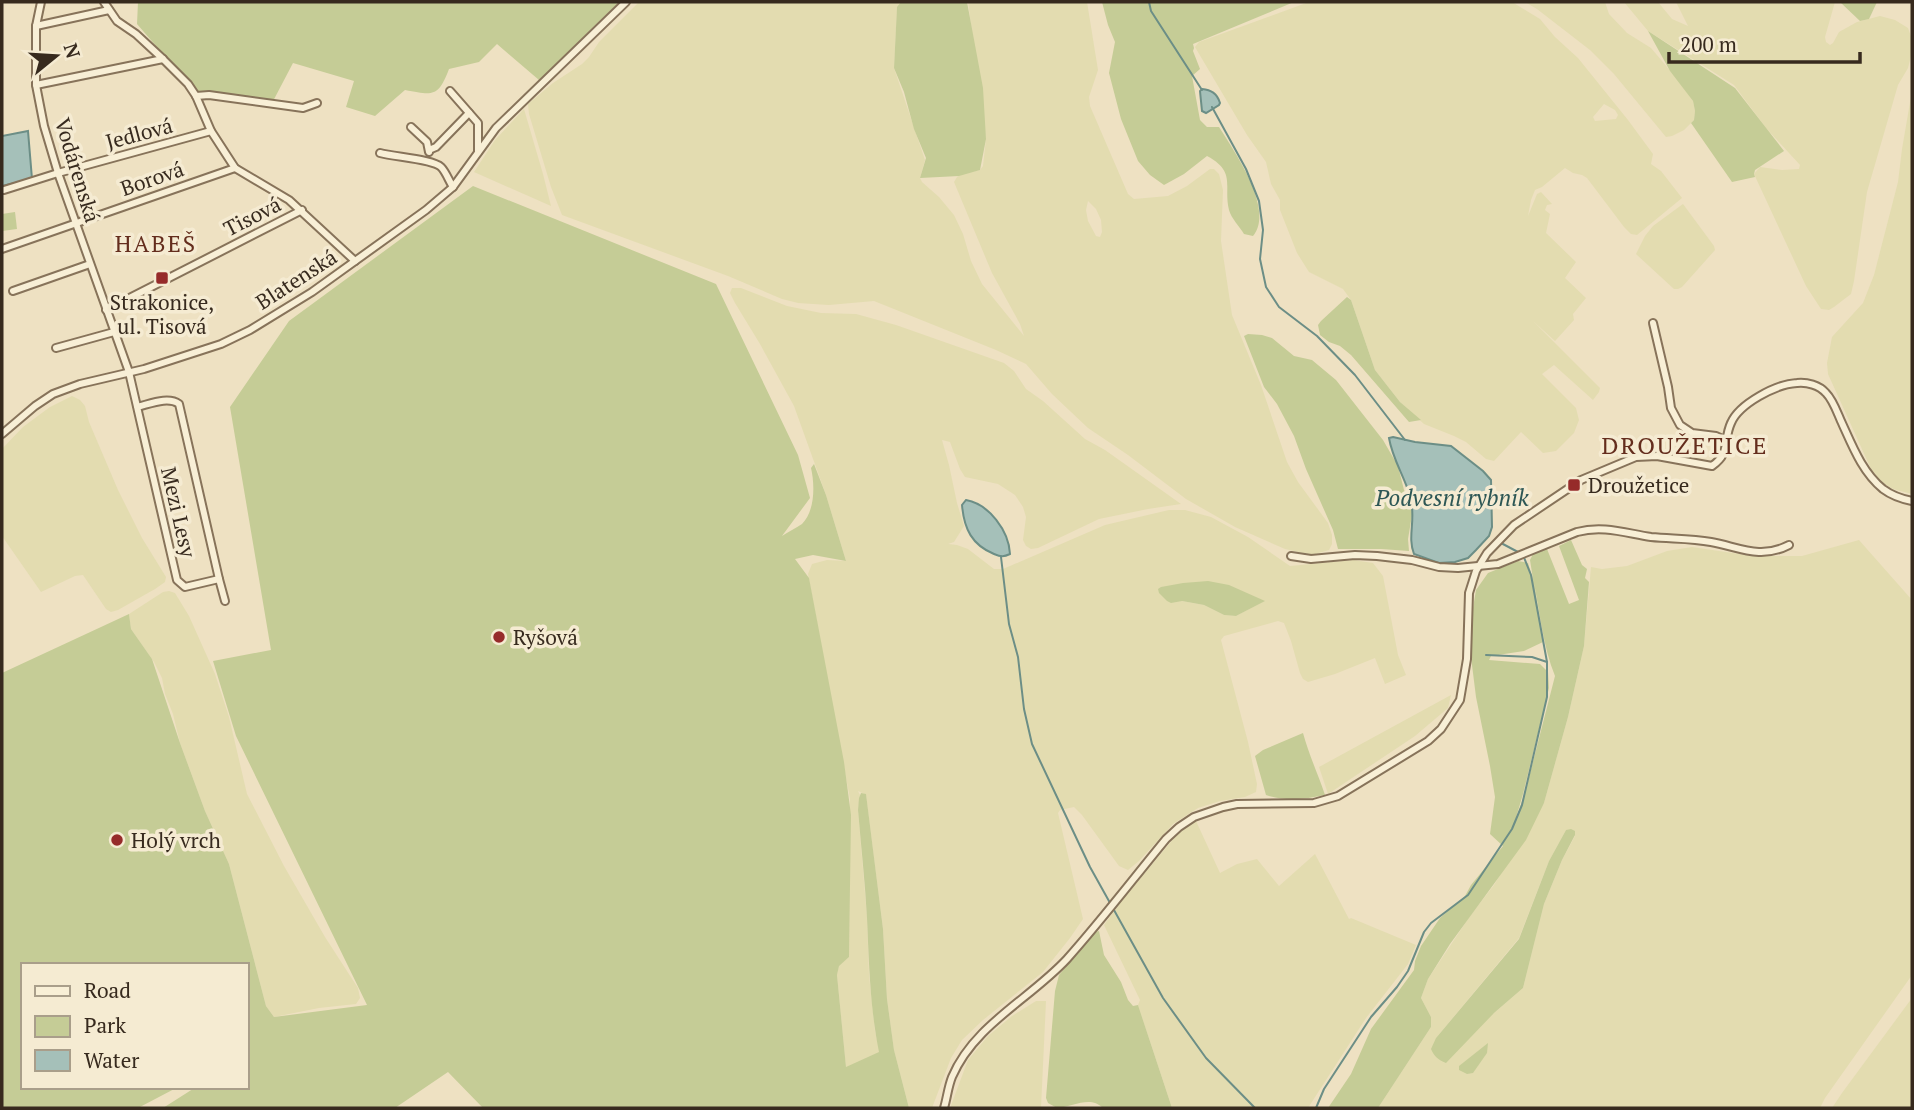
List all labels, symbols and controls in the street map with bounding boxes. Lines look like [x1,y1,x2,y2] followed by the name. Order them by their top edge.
[21,21,91,91] north arrow
[1669,21,1860,65] scale bar
[1680,30,1737,58] text: 200 m
[59,40,87,62] text: N
[102,111,176,155] street label: Jedlová
[49,114,107,226] street label: Vodárenská
[117,154,188,202] street label: Borová
[219,190,286,242] street label: Tisová
[115,228,197,259] district label: HABEŠ
[250,242,342,316] street label: Blatenská
[154,270,170,286] marker: Strakonice, ul. Tisová
[110,288,214,340] place label: Strakonice, ul. Tisová
[1602,429,1768,461] district label: DROUŽETICE
[155,464,203,560] street label: Mezi Lesy
[1588,471,1689,499] place label: Droužetice
[1566,477,1582,493] marker: Droužetice
[1374,482,1530,513] water label: Podvesní rybník
[513,623,578,651] place label: Ryšová
[491,629,507,645] marker: Ryšová
[131,826,221,854] place label: Holý vrch
[109,832,125,848] marker: Holý vrch
[21,963,248,1089] legend
[84,976,131,1004] text: Road
[84,1011,126,1039] text: Park
[84,1046,139,1074] text: Water

